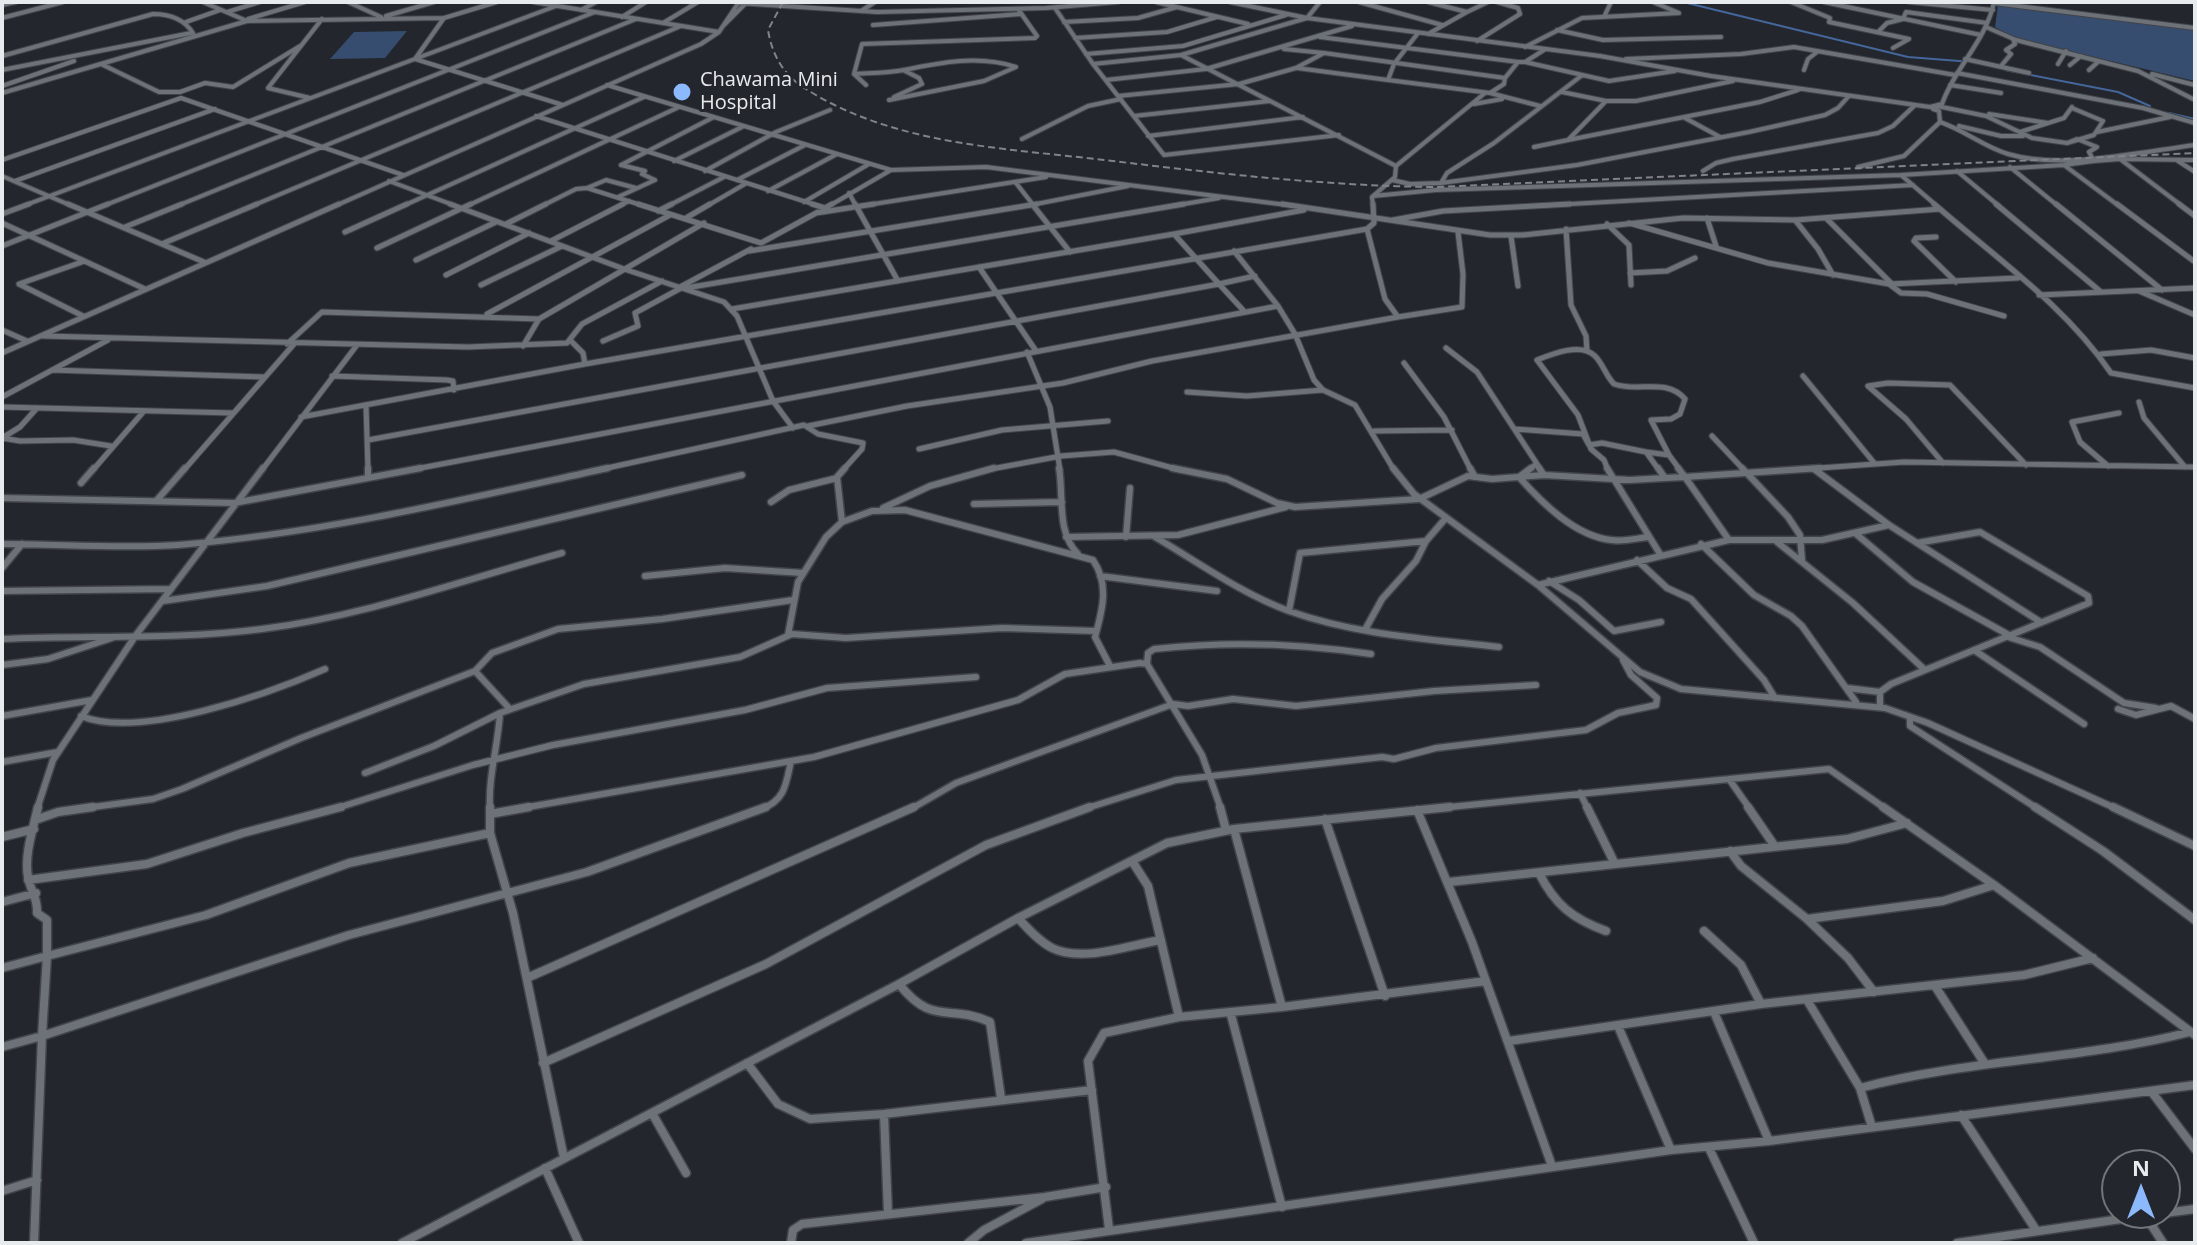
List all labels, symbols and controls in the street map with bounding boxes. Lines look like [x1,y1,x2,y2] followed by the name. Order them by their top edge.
[700,68,838,115] place label: Chawama Mini Hospital
[671,81,693,103] marker: Chawama Mini Hospital
[2101,1149,2181,1229] north arrow
[2132,1152,2150,1182] text: N

